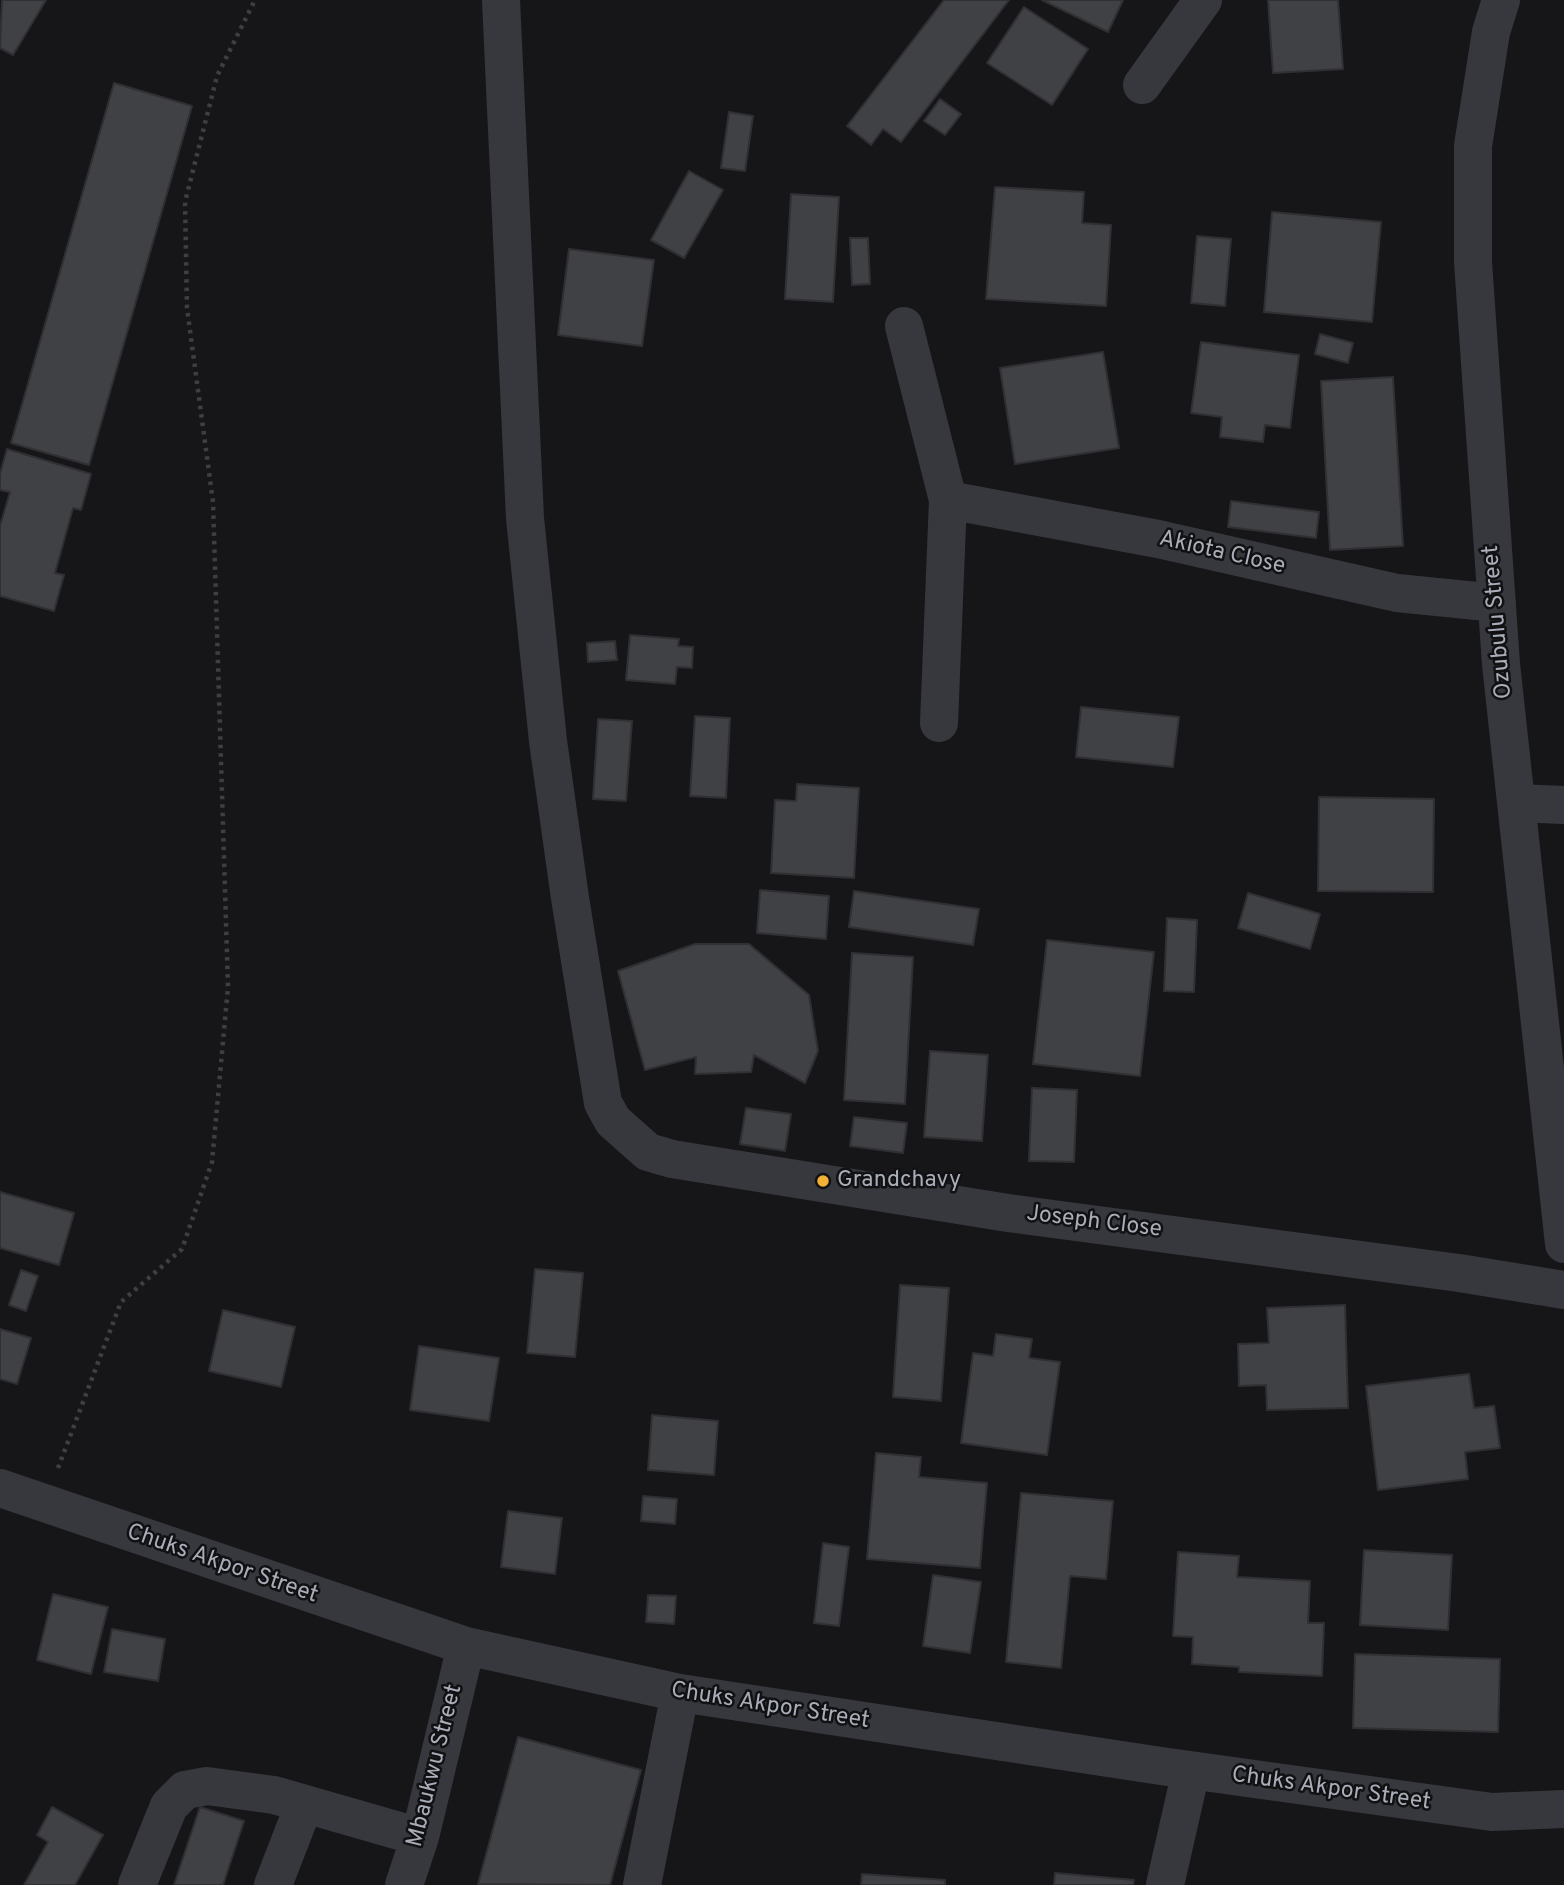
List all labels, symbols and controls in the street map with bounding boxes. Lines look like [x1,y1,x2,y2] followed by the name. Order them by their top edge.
[1156,526,1288,582] street label: Akiota Close
[1479,544,1519,700] street label: Ozubulu Street
[837,1167,961,1195] place label: Grandchavy
[815,1173,831,1189] marker: Grandchavy
[1025,1201,1163,1245] street label: Joseph Close
[123,1519,321,1611] street label: Chuks Akpor Street
[669,1678,871,1736] street label: Chuks Akpor Street
[402,1682,470,1850] street label: Mbaukwu Street
[1230,1762,1432,1818] street label: Chuks Akpor Street

